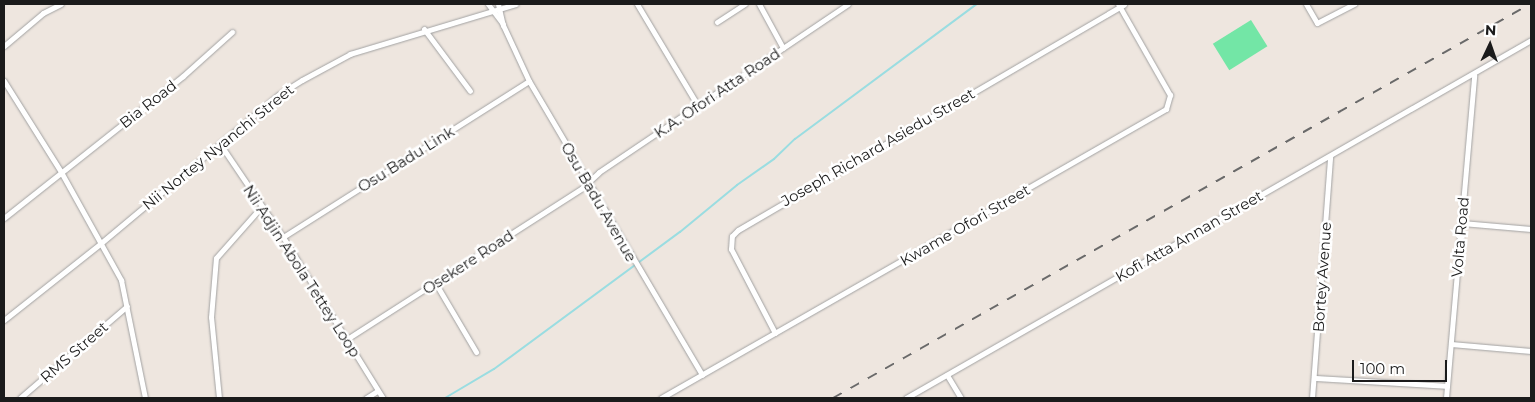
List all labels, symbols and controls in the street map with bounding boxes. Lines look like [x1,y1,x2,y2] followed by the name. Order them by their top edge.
[1465,20,1515,70] north arrow
[1485,21,1497,39] text: N
[651,44,783,142] street label: K.A. Ofori Atta Road
[116,76,180,132] street label: Bia Road
[139,80,297,214] street label: Nii Nortey Nyanchi Street
[778,84,978,210] street label: Joseph Richard Asiedu Street
[354,122,458,196] street label: Osu Badu Link
[557,139,641,265] street label: Osu Badu Avenue
[897,180,1033,270] street label: Kwame Ofori Street
[240,182,364,360] street label: Nii Adjin Abola Tettey Loop
[1112,186,1266,286] street label: Kofi Atta Annan Street
[1448,196,1472,278] street label: Volta Road
[1309,221,1335,333] street label: Bortey Avenue
[419,226,517,298] street label: Osekere Road
[37,318,111,386] street label: RMS Street
[1355,350,1450,382] scale bar
[1360,359,1405,378] text: 100 m

